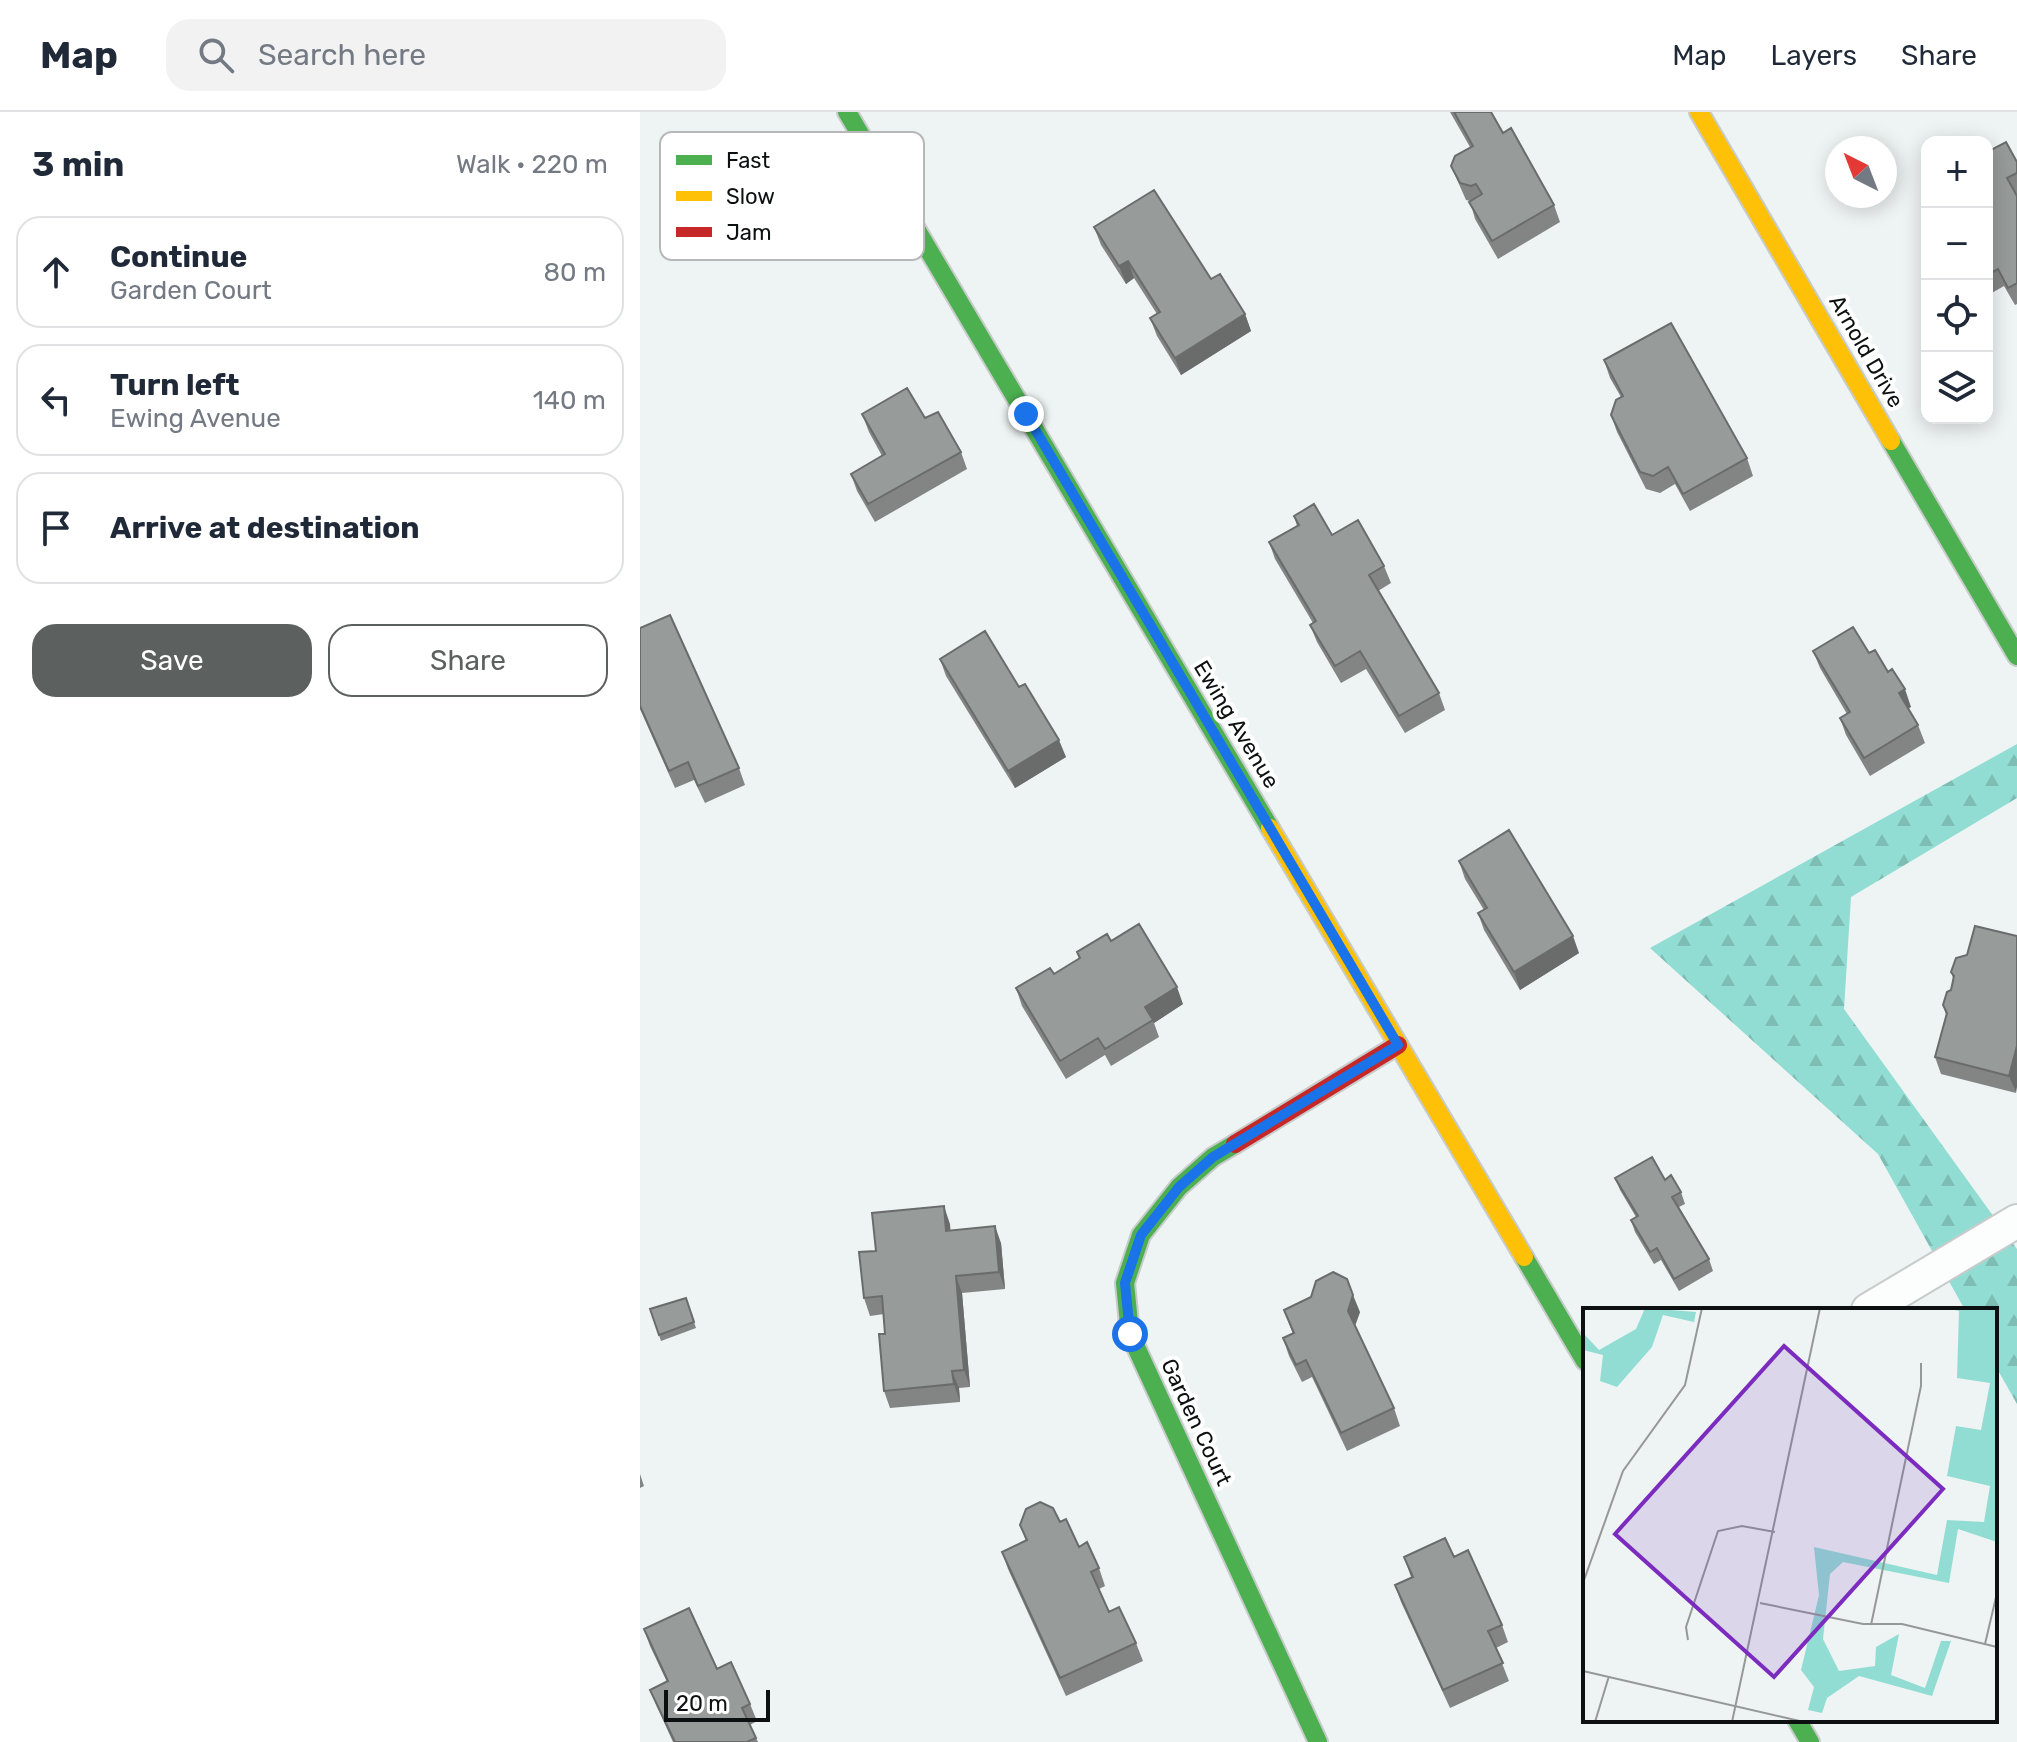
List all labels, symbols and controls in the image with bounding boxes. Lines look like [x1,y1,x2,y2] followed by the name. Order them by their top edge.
[166,19,726,91] search box
[40,32,118,78] text: Map
[194,33,238,77] icon: search
[258,37,426,73] text: Search here
[1672,39,1727,72] text: Map
[1771,39,1857,72] text: Layers
[1901,39,1977,72] text: Share
[660,132,924,260] legend
[1825,136,1897,208] north arrow
[1921,136,1993,424] map controls
[1921,136,1993,208] button: +
[32,144,124,185] text: 3 min
[726,147,771,174] text: Fast
[456,149,608,180] text: Walk · 220 m
[726,183,775,210] text: Slow
[1921,208,1993,280] button: −
[726,219,772,246] text: Jam
[110,239,247,275] text: Continue
[34,250,78,294] icon: ahead
[543,257,606,288] text: 80 m
[110,275,272,306] text: Garden Court
[1921,280,1993,352] button: locate
[1823,290,1910,412] street label: Arnold Drive
[1921,352,1993,424] button: layers
[110,367,240,403] text: Turn left
[34,378,78,422] icon: left
[533,385,606,416] text: 140 m
[1008,396,1044,432] route end
[110,403,281,434] text: Ewing Avenue
[34,506,78,550] icon: arrive
[110,510,420,546] text: Arrive at destination
[32,624,312,697] button: Save
[328,624,608,697] button: Share
[1188,655,1285,793] street label: Ewing Avenue
[1583,1308,1997,1722] inset map
[1112,1316,1148,1352] route start
[1155,1354,1238,1490] street label: Garden Court
[664,1686,770,1722] scale bar
[676,1690,728,1717] text: 20 m

